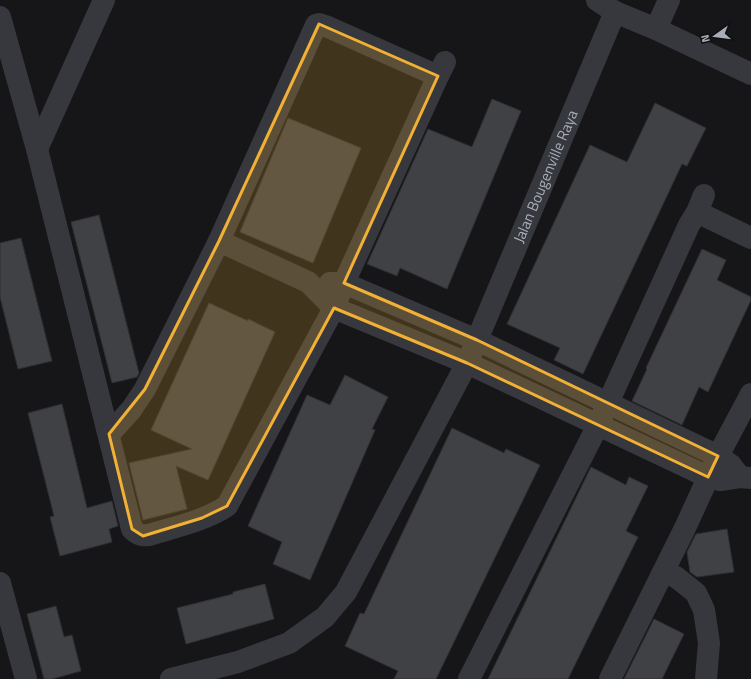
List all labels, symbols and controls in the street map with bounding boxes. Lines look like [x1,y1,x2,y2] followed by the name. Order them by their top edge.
[695,16,735,56] north arrow
[697,33,714,44] text: N
[507,106,584,246] street label: Jalan Bougenville Raya

